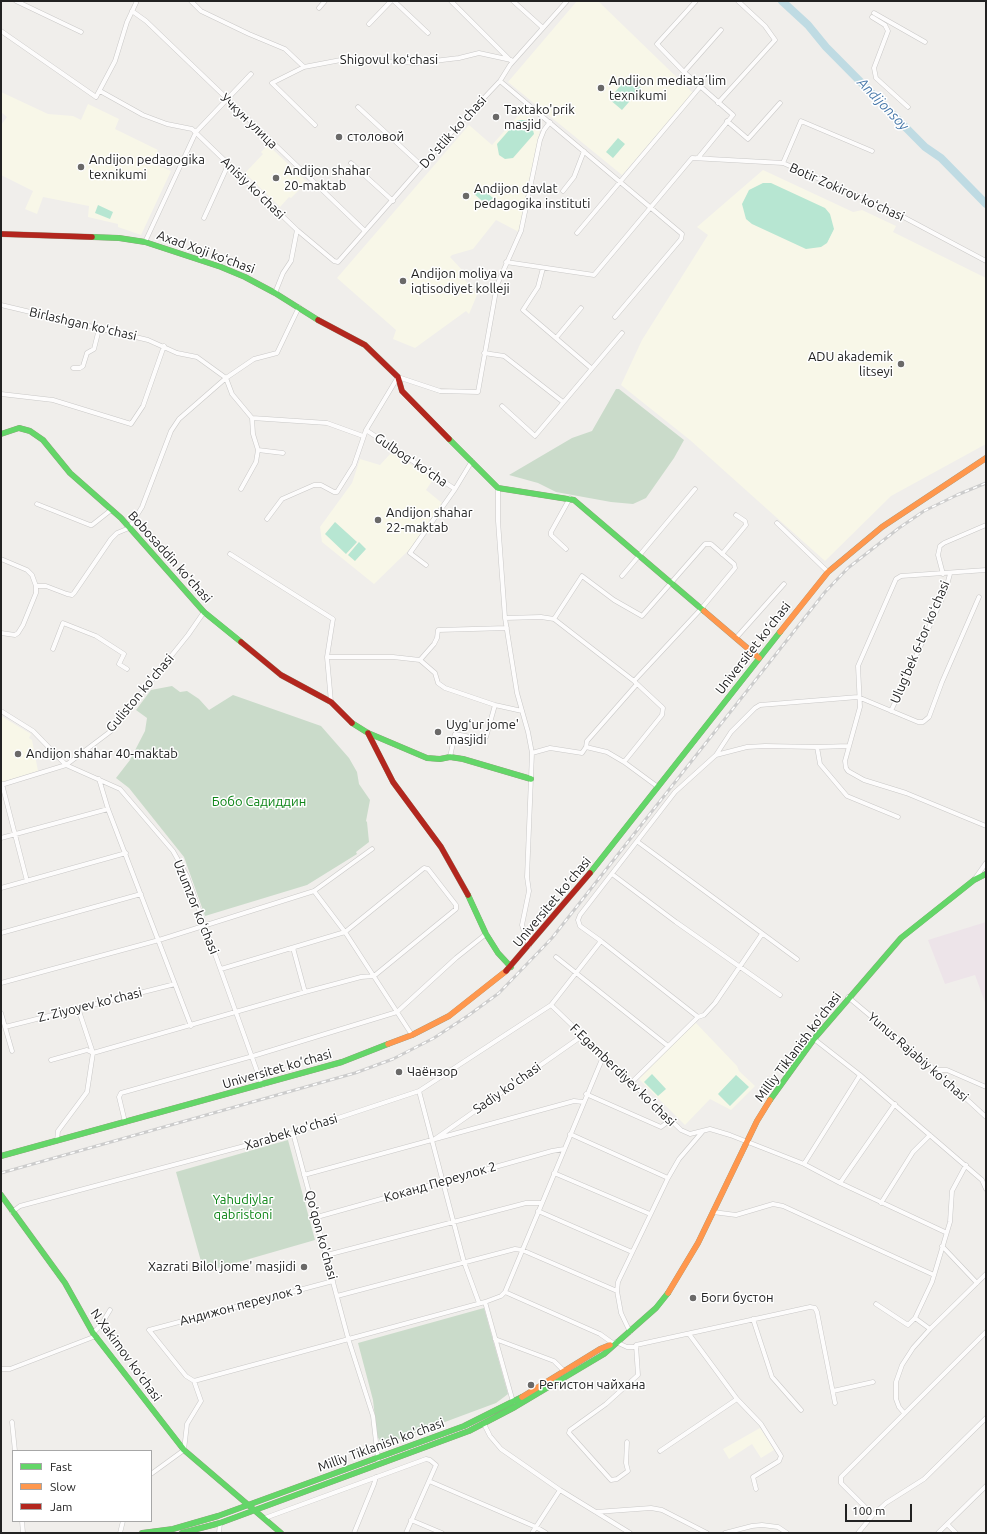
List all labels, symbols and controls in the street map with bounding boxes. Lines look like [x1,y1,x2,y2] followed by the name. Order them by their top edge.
[340,52,438,68] street label: Shigovul koʻchasi
[609,73,726,104] place label: Andijon mediataʼlim texnikumi
[854,74,912,134] water label: Andijonsoy
[596,83,606,93] marker: Andijon mediataʼlim texnikumi
[217,90,281,152] street label: Учкун улица
[416,93,490,171] street label: Do'stlik ko'chasi
[504,102,575,133] place label: Taxtako'prik masjid
[491,112,501,122] marker: Taxtako'prik masjid
[347,129,404,145] place label: столовой
[334,132,344,142] marker: столовой
[89,152,205,183] place label: Andijon pedagogika texnikumi
[218,154,288,222] street label: Anisiy ko'chasi
[787,160,907,224] street label: Botir Zokirov koʻchasi
[76,162,86,172] marker: Andijon pedagogika texnikumi
[284,163,371,194] place label: Andijon shahar 20-maktab
[271,173,281,183] marker: Andijon shahar 20-maktab
[474,181,590,212] place label: Andijon davlat pedagogika instituti
[461,191,471,201] marker: Andijon davlat pedagogika instituti
[155,227,257,277] street label: Axad Xoji koʻchasi
[411,266,513,297] place label: Andijon moliya va iqtisodiyet kolleji
[398,276,408,286] marker: Andijon moliya va iqtisodiyet kolleji
[28,304,138,344] street label: Birlashgan koʻchasi
[808,349,893,380] place label: ADU akademik litseyi
[896,359,906,369] marker: ADU akademik litseyi
[371,430,451,490] street label: Gulbogʻ koʻcha
[386,505,473,536] place label: Andijon shahar 22-maktab
[125,508,215,606] street label: Bobosaddin koʻchasi
[373,515,383,525] marker: Andijon shahar 22-maktab
[887,578,953,706] street label: Ulug‘bek 6-tor koʻchasi
[712,599,794,697] street label: Universitet kо‘chasi
[103,651,177,735] street label: Guliston ko'chasi
[446,717,519,748] place label: Uygʻur jome' masjidi
[433,727,443,737] marker: Uygʻur jome' masjidi
[26,746,178,762] place label: Andijon shahar 40-maktab
[13,749,23,759] marker: Andijon shahar 40-maktab
[212,794,306,810] park label: Бобо Садиддин
[510,854,594,950] street label: Universitet kо‘chasi
[170,857,222,957] street label: Uzumzor koʻchasi
[36,985,144,1025] street label: Z. Ziyoyev ko'chasi
[752,989,844,1105] street label: Milliy Tiklanish ko'chasi
[864,1009,972,1105] street label: Yunus Rajabiy koʻchasi
[567,1020,679,1130] street label: F.Egamberdiyev kо‘chasi
[221,1046,333,1092] street label: Universitet kо‘chasi
[470,1059,544,1117] street label: Sadiy ko'chasi
[407,1064,458,1080] place label: Чаёнзор
[394,1067,404,1077] marker: Чаёнзор
[243,1110,339,1154] street label: Xarabek ko'chasi
[382,1159,498,1205] street label: Коканд Πереулок 2
[302,1189,340,1281] street label: Qoʻqon ko'chasi
[213,1192,273,1223] park label: Yahudiylar qabristoni
[148,1259,296,1275] place label: Xazrati Bilol jome' masjidi
[299,1262,309,1272] marker: Xazrati Bilol jome' masjidi
[178,1281,304,1329] street label: Андижон переулок 3
[701,1290,774,1306] place label: Боги бустон
[688,1293,698,1303] marker: Боги бустон
[87,1306,165,1404] street label: N.Xakimov koʻchasi
[539,1377,646,1393] place label: Регистон чайхана
[526,1380,536,1390] marker: Регистон чайхана
[316,1415,446,1475] street label: Milliy Tiklanish ko'chasi
[12,1450,152,1522] legend
[50,1460,72,1473] text: Fast
[50,1480,76,1493] text: Slow
[847,1496,914,1522] scale bar
[50,1500,72,1513] text: Jam
[852,1504,885,1517] text: 100 m

